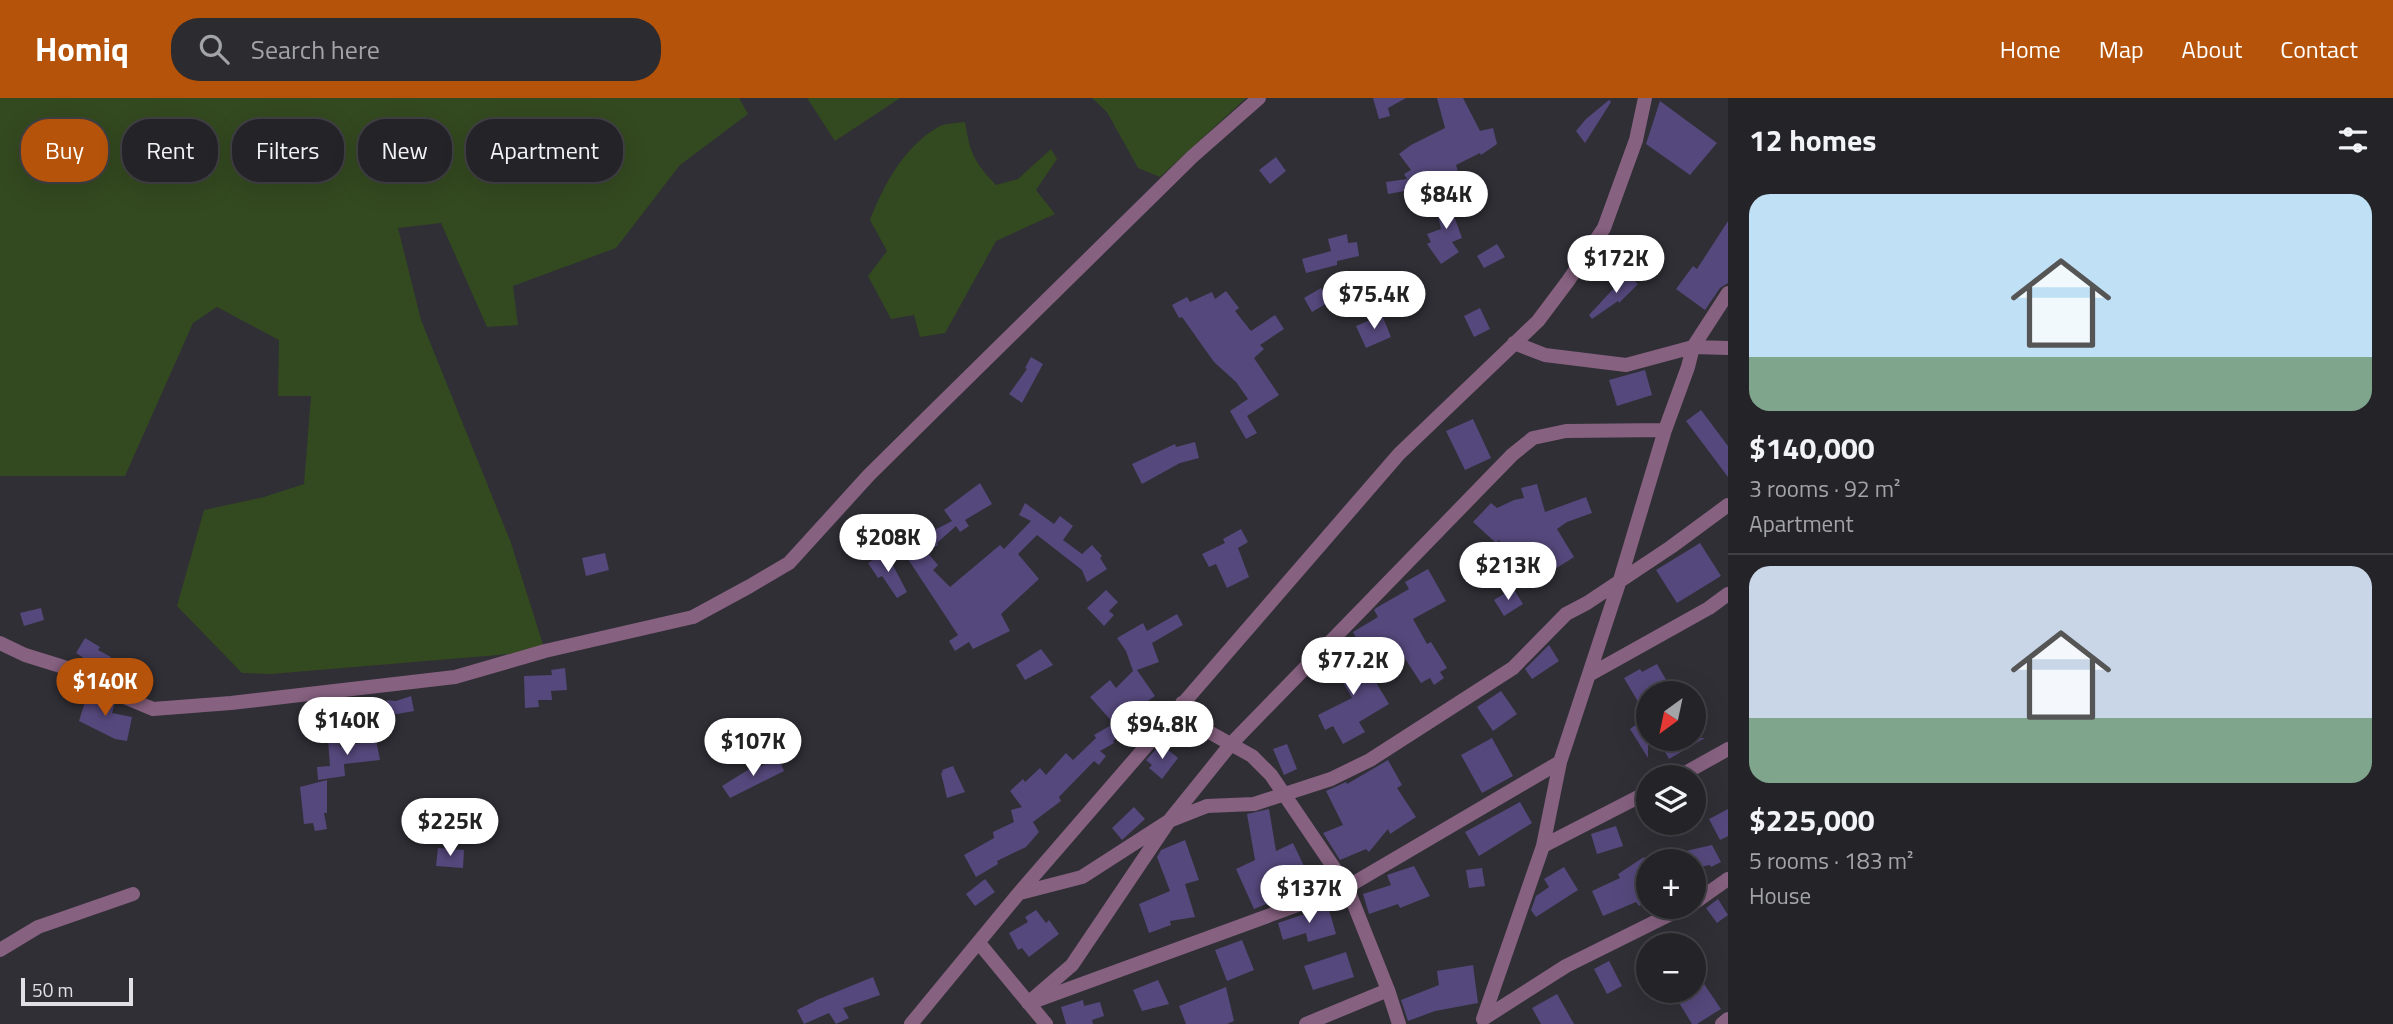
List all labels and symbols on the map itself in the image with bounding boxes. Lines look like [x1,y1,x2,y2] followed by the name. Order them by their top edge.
[1405,172,1487,231] pin: $84K
[1567,236,1665,295] pin: $172K
[1317,272,1431,331] pin: $75.4K
[839,514,937,574] pin: $208K
[1459,542,1557,602] pin: $213K
[1296,638,1410,697] pin: $77.2K
[56,658,154,718] pin: $140K
[1636,681,1706,751] north arrow
[298,698,396,757] pin: $140K
[1105,702,1219,761] pin: $94.8K
[704,718,802,778] pin: $107K
[401,798,499,858] pin: $225K
[1260,866,1358,925] pin: $137K
[21,975,133,1007] scale bar

